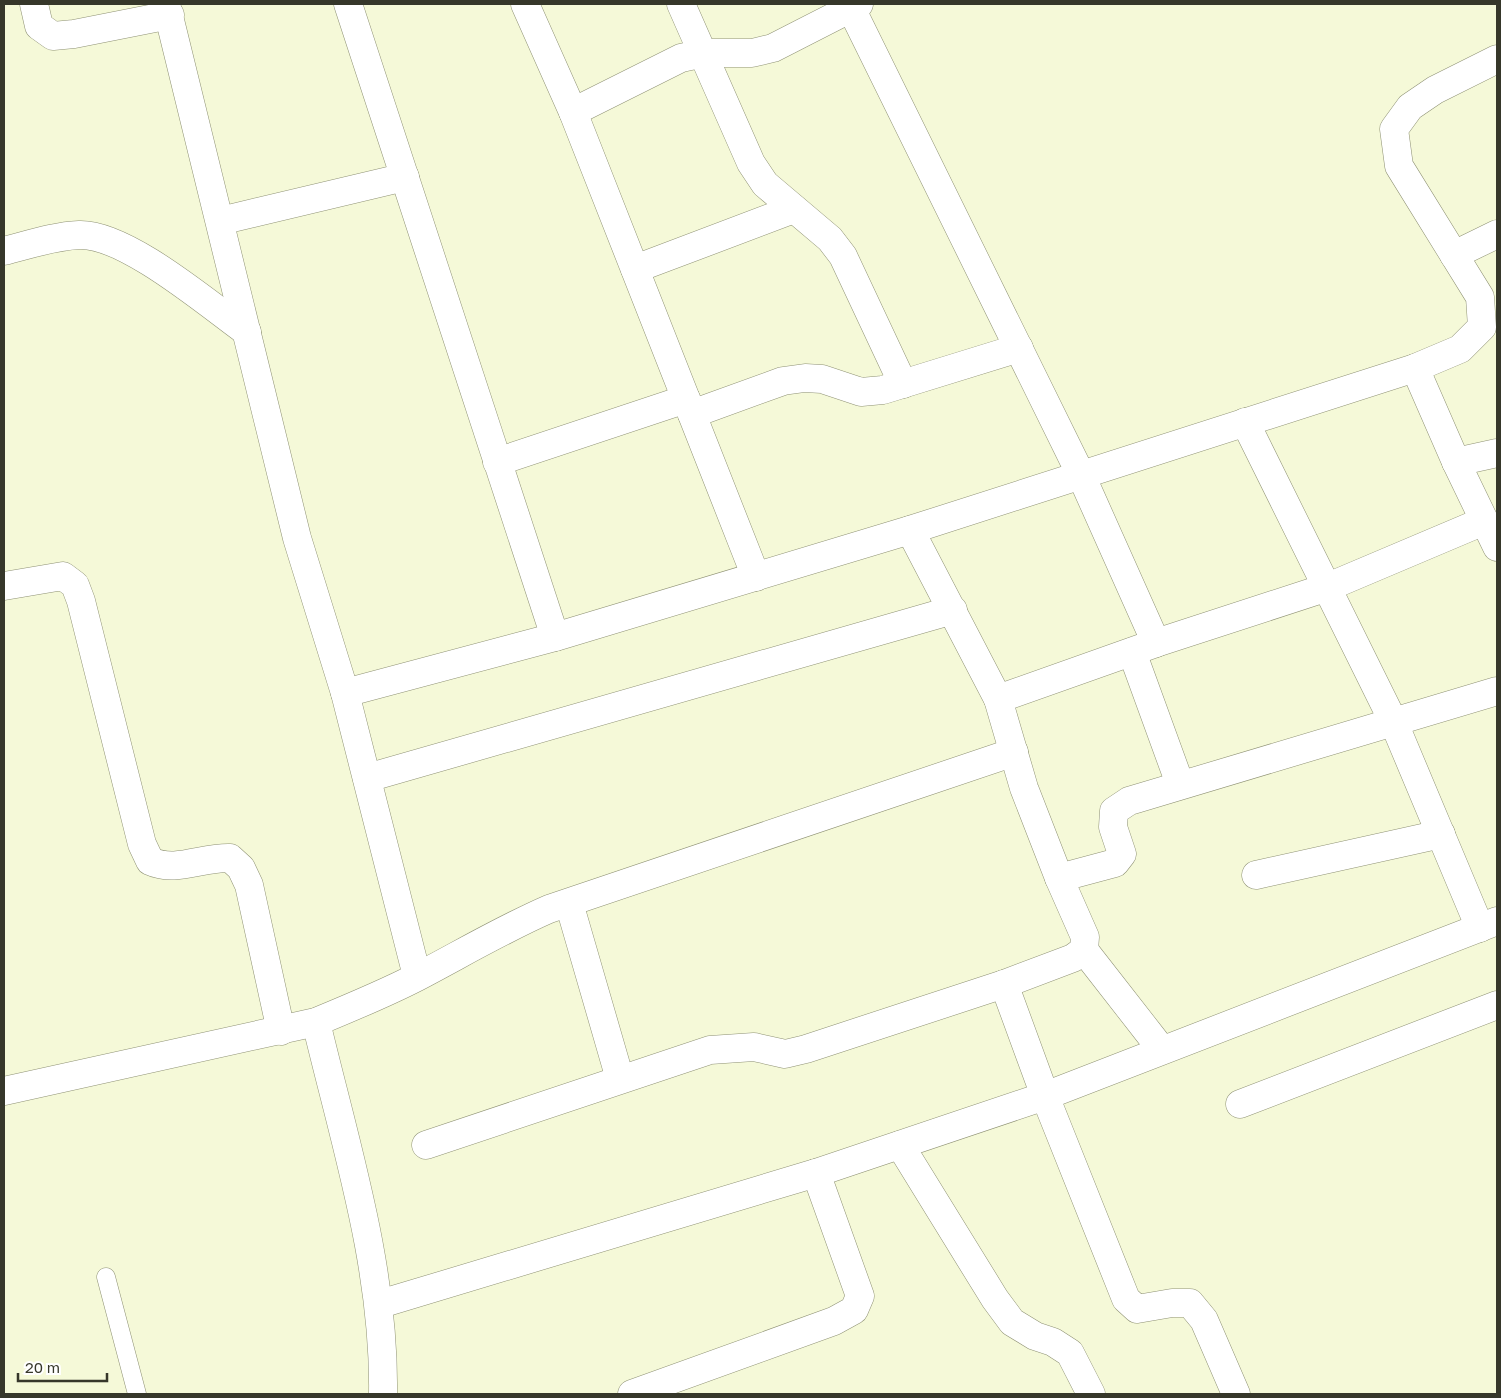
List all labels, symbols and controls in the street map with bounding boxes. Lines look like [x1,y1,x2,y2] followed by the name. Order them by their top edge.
[18,1350,106,1382] scale bar
[25,1358,60,1376] text: 20 m

